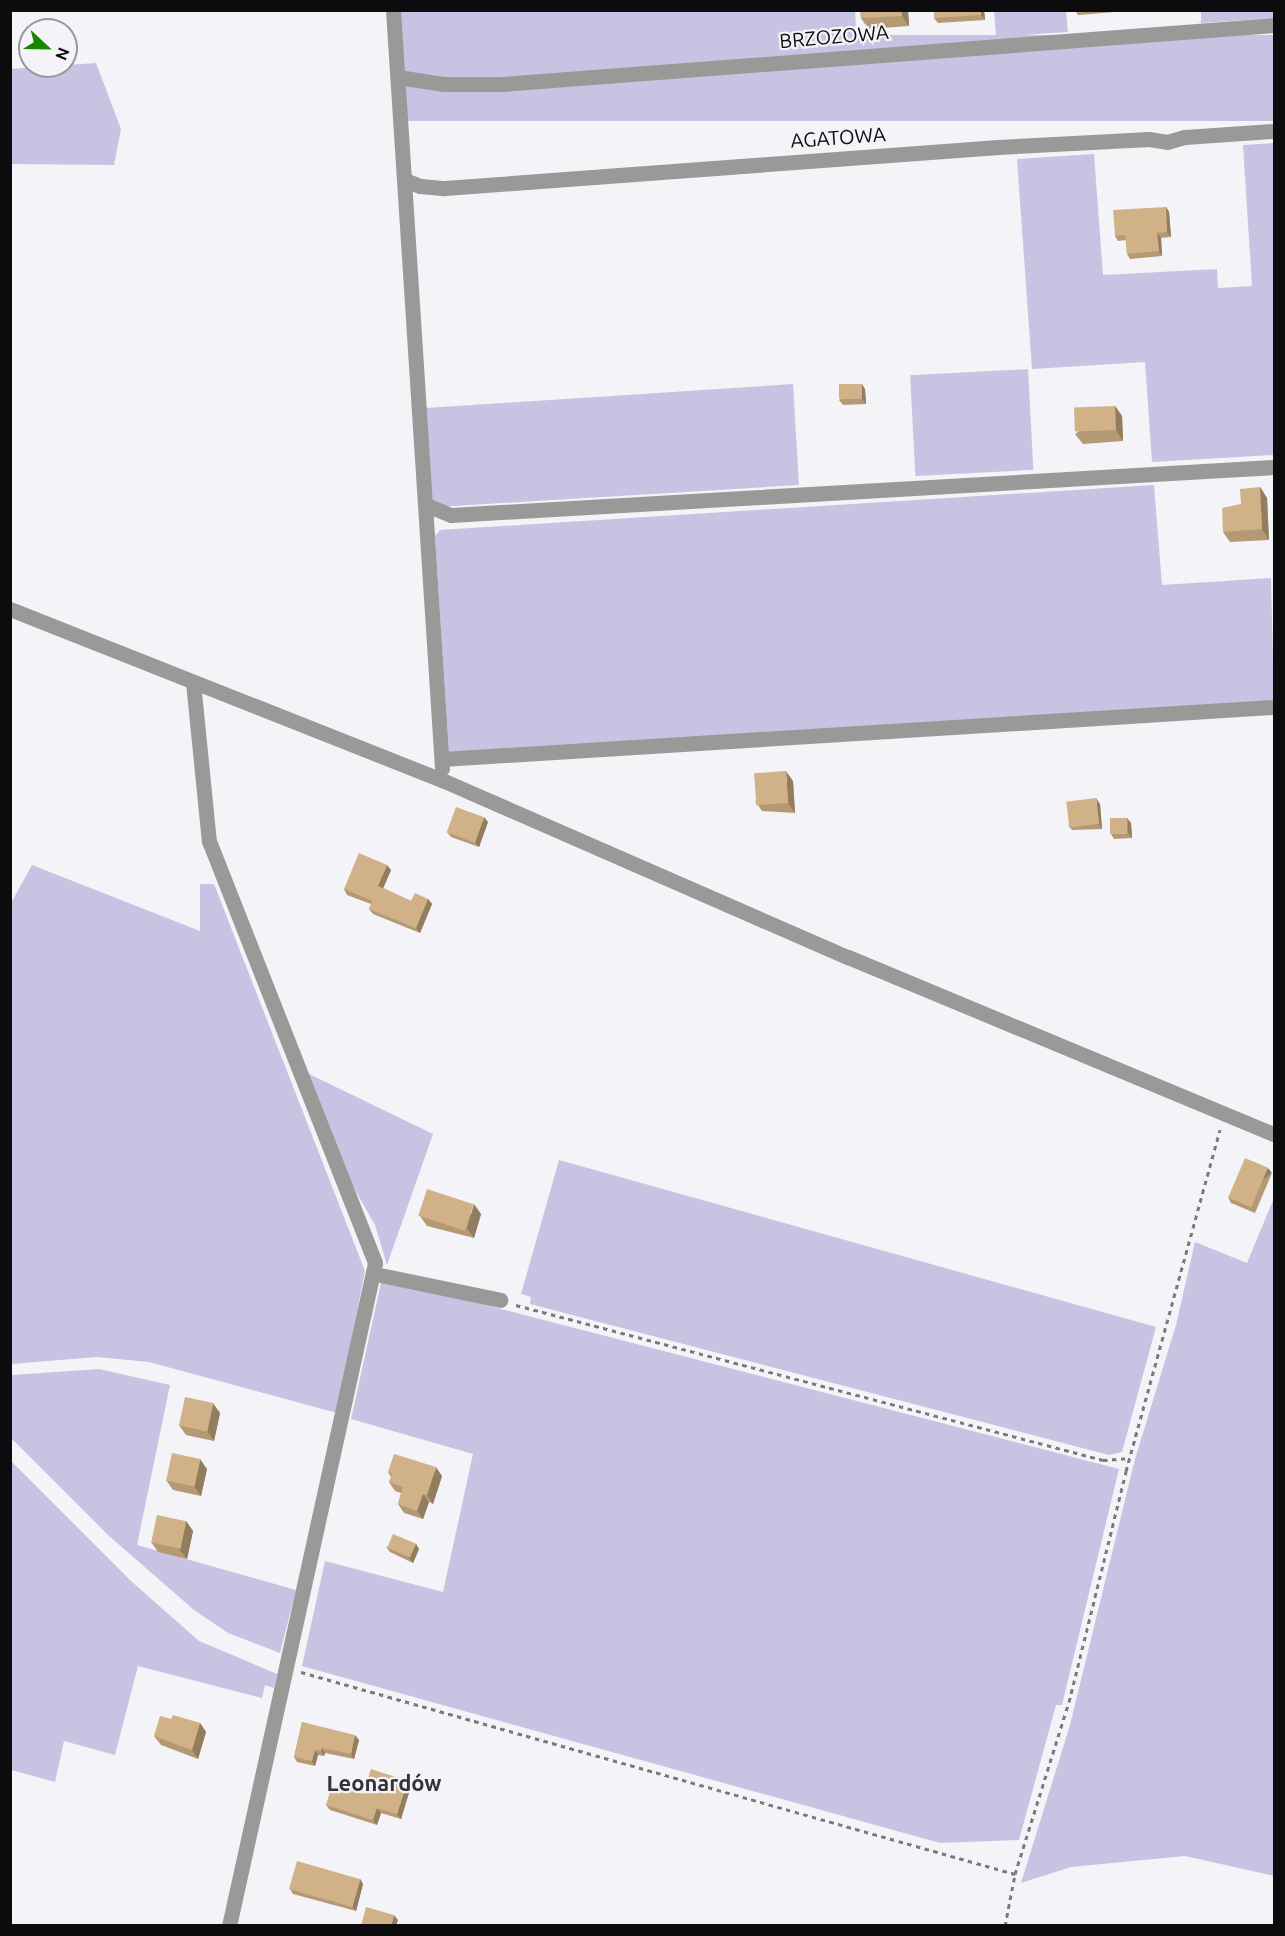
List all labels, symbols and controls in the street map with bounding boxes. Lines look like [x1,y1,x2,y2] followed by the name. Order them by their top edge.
[18,18,78,78] north arrow
[778,19,890,53] street label: BRZOZOWA
[52,45,73,63] text: N
[790,122,886,152] street label: AGATOWA
[326,1770,442,1796] district label: Leonardów

